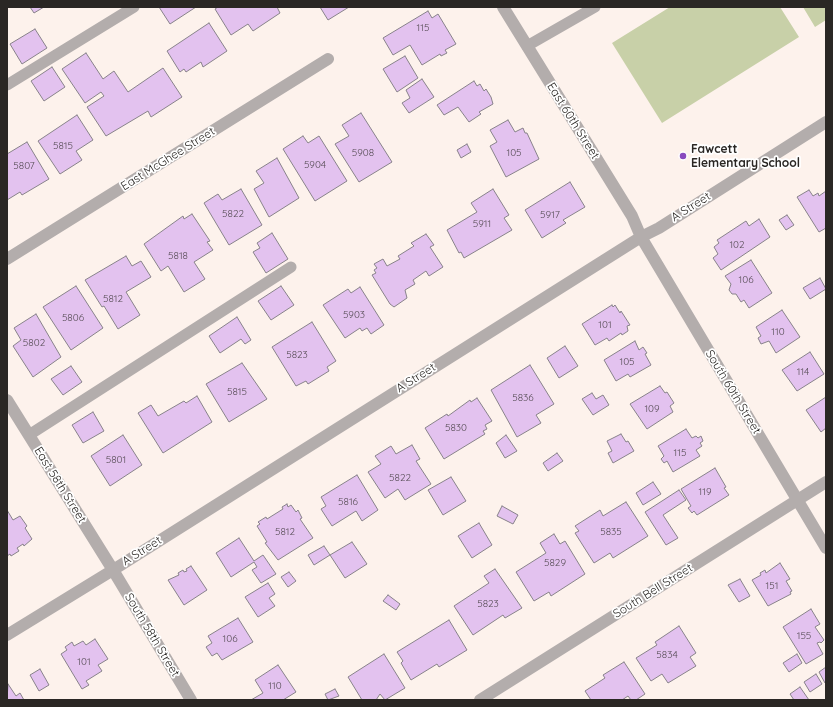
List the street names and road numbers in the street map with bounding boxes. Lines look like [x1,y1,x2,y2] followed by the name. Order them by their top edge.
[544,80,602,162] street label: East 60th Street
[118,124,218,194] street label: East McGhee Street
[669,189,713,225] street label: A Street
[702,347,764,437] street label: South 60th Street
[394,360,438,396] street label: A Street
[31,444,89,526] street label: East 58th Street
[120,533,164,569] street label: A Street
[611,561,695,621] street label: South Bell Street
[121,591,183,679] street label: South 58th Street

